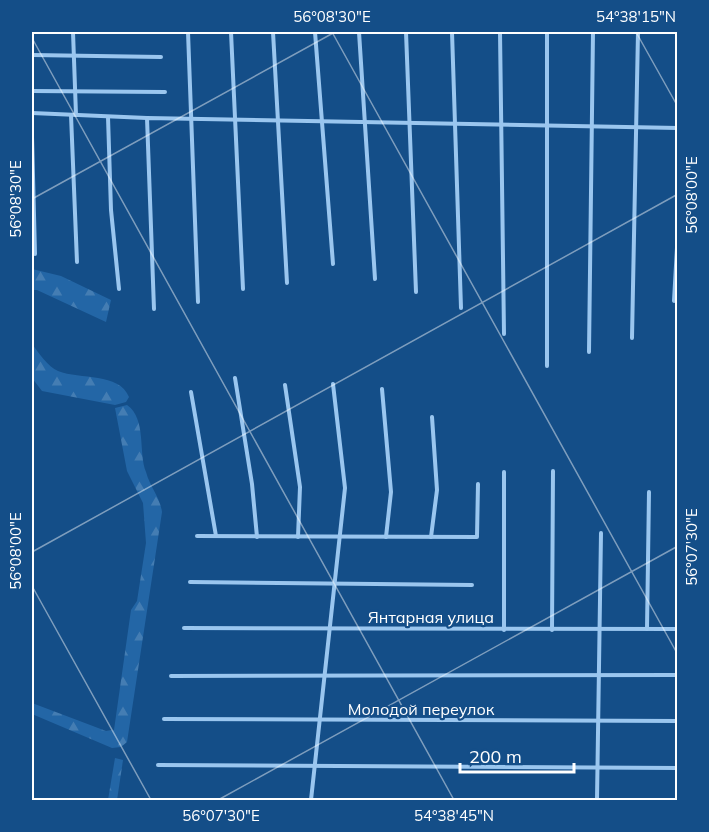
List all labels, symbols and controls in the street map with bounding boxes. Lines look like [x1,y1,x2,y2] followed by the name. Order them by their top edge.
[293,7,371,26] text: 56°08'30"E
[596,7,676,26] text: 54°38'15"N
[682,156,701,234] text: 56°08'00"E
[6,160,25,238] text: 56°08'30"E
[682,508,701,586] text: 56°07'30"E
[6,512,25,590] text: 56°08'00"E
[368,607,494,627] street label: Янтарная улица
[348,699,495,719] street label: Молодой переулок
[460,736,574,774] scale bar
[469,745,522,768] text: 200 m
[182,806,260,825] text: 56°07'30"E
[414,806,494,825] text: 54°38'45"N

